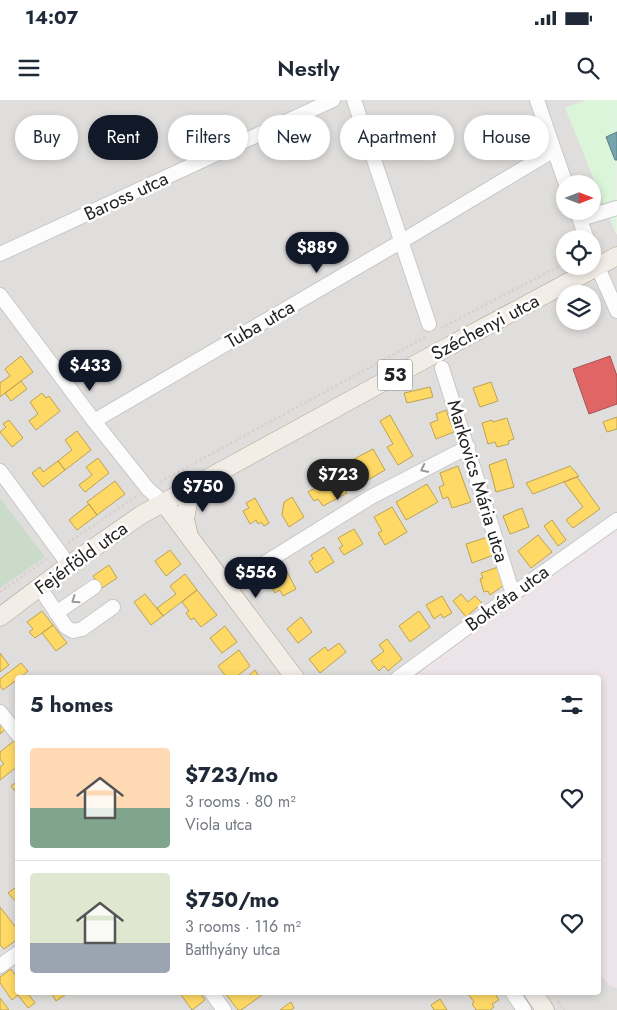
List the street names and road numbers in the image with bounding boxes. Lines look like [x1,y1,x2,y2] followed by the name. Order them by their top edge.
[79,165,173,227] street label: Baross utca
[426,287,544,367] street label: Széchenyi utca
[220,293,300,355] street label: Tuba utca
[378,360,412,390] road number: 53
[440,396,516,566] street label: Markovics Mária utca
[29,515,133,601] street label: Fejérföld utca
[460,558,554,638] street label: Bokréta utca

